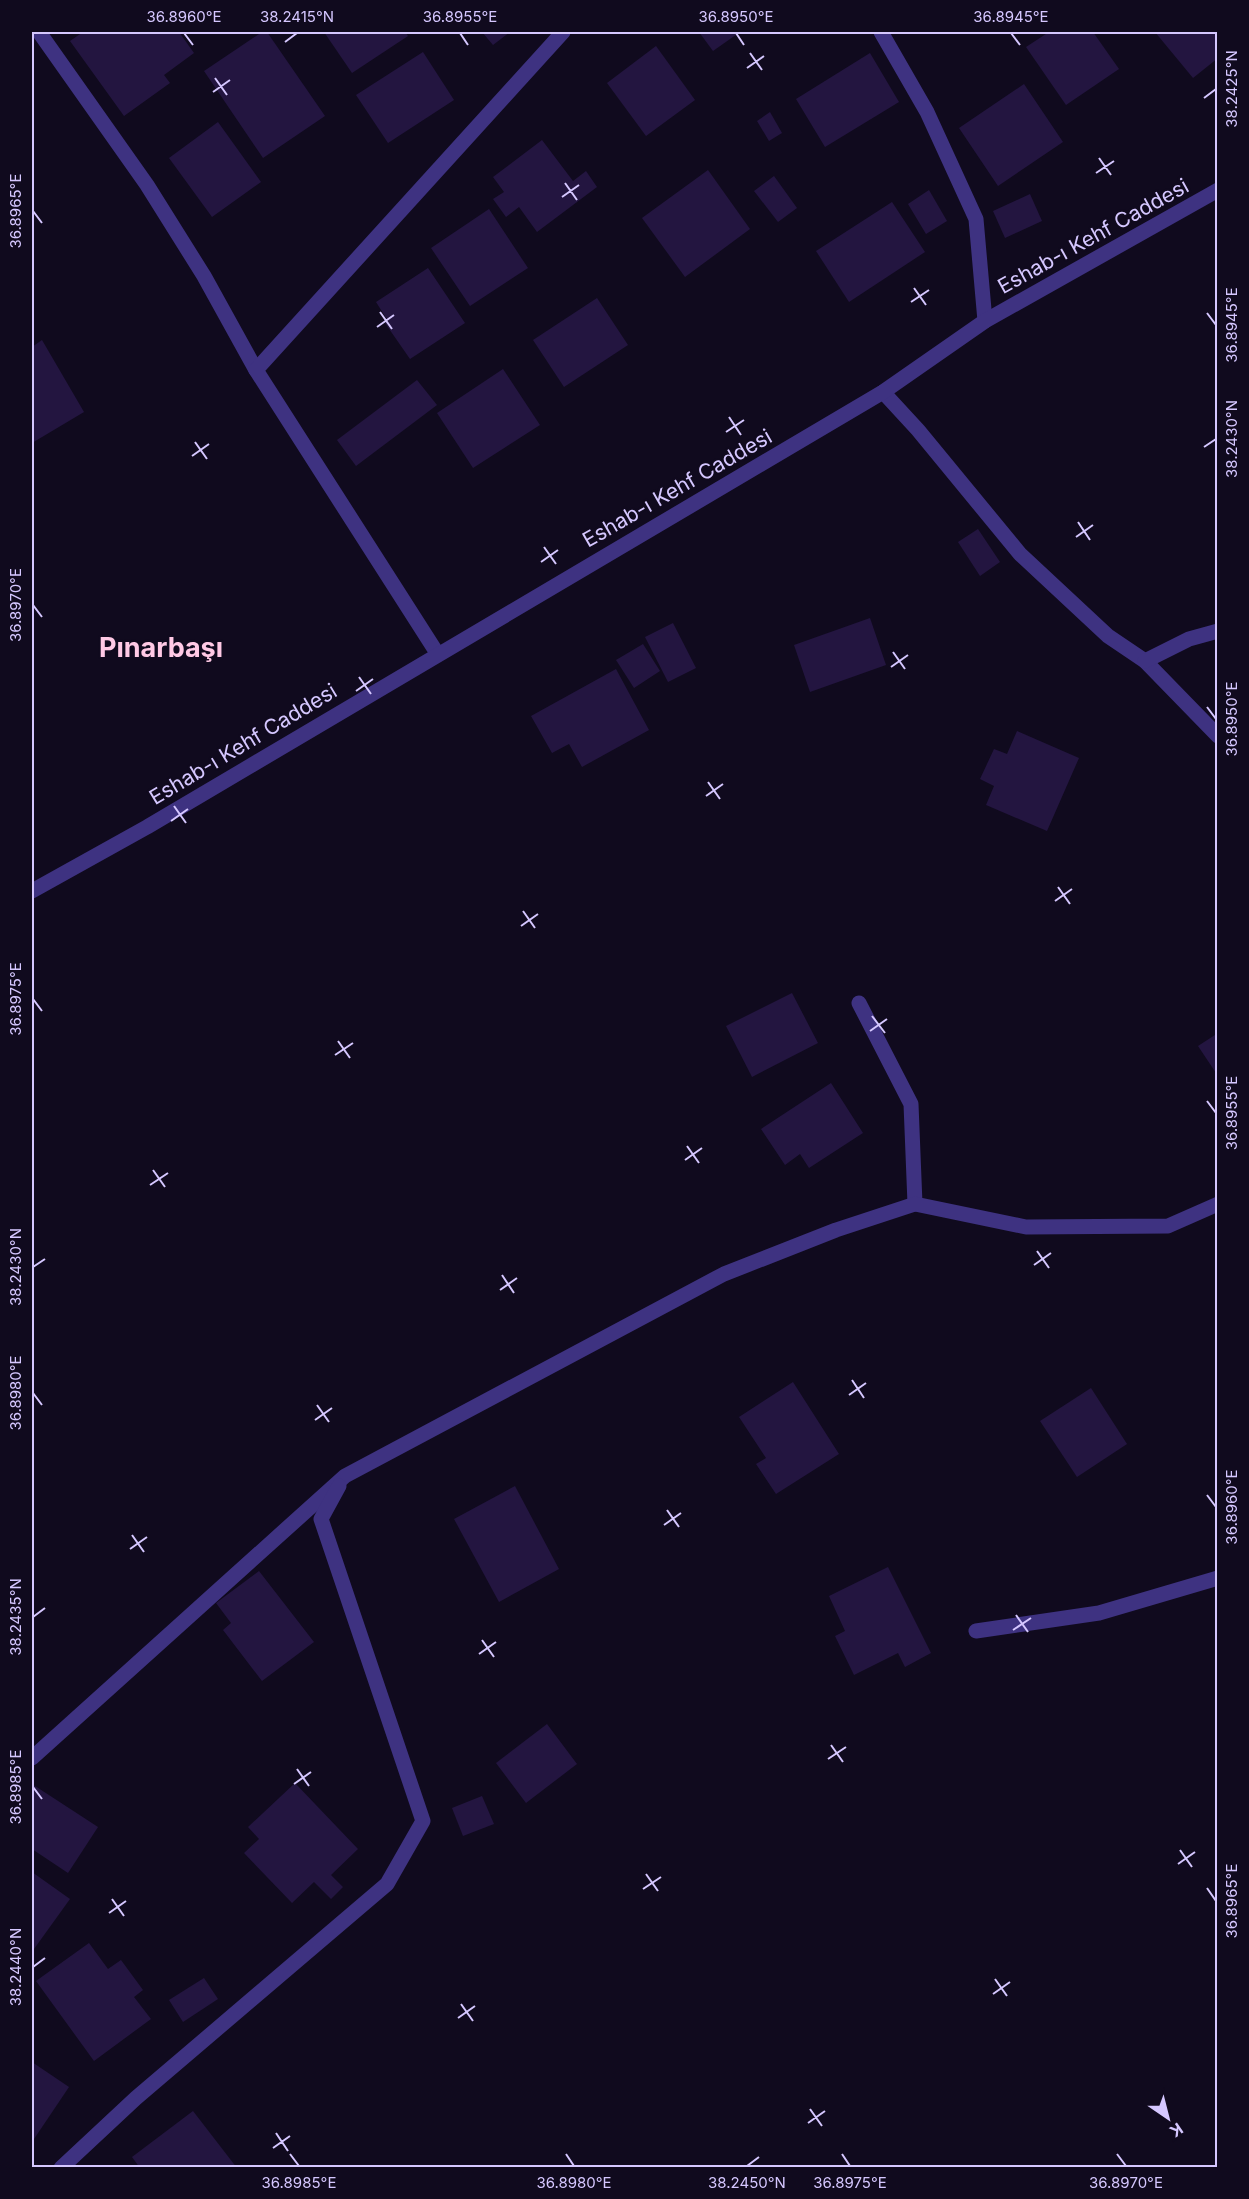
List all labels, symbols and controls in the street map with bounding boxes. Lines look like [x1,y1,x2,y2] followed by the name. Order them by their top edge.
[146,7,222,26] text: 36.8960°E
[260,7,334,26] text: 38.2415°N
[423,7,497,26] text: 36.8955°E
[698,7,774,26] text: 36.8950°E
[973,7,1049,26] text: 36.8945°E
[1222,50,1241,128] text: 38.2425°N
[993,173,1193,299] street label: Eshab-ı Kehf Caddesi
[6,174,25,248] text: 36.8965°E
[1222,287,1241,363] text: 36.8945°E
[1222,400,1241,478] text: 38.2430°N
[578,424,776,552] street label: Eshab-ı Kehf Caddesi
[6,568,25,642] text: 36.8970°E
[99,631,223,664] district label: Pınarbaşı
[145,678,341,810] street label: Eshab-ı Kehf Caddesi
[1222,681,1241,757] text: 36.8950°E
[6,962,25,1036] text: 36.8975°E
[1222,1076,1241,1150] text: 36.8955°E
[6,1228,25,1306] text: 38.2430°N
[6,1355,25,1431] text: 36.8980°E
[1222,1469,1241,1545] text: 36.8960°E
[6,1578,25,1656] text: 38.2435°N
[6,1750,25,1824] text: 36.8985°E
[1222,1864,1241,1938] text: 36.8965°E
[6,1928,25,2006] text: 38.2440°N
[1138,2088,1198,2148] north arrow
[1166,2119,1187,2142] text: K
[262,2173,336,2192] text: 36.8985°E
[536,2173,612,2192] text: 36.8980°E
[708,2173,786,2192] text: 38.2450°N
[813,2173,887,2192] text: 36.8975°E
[1089,2173,1163,2192] text: 36.8970°E

